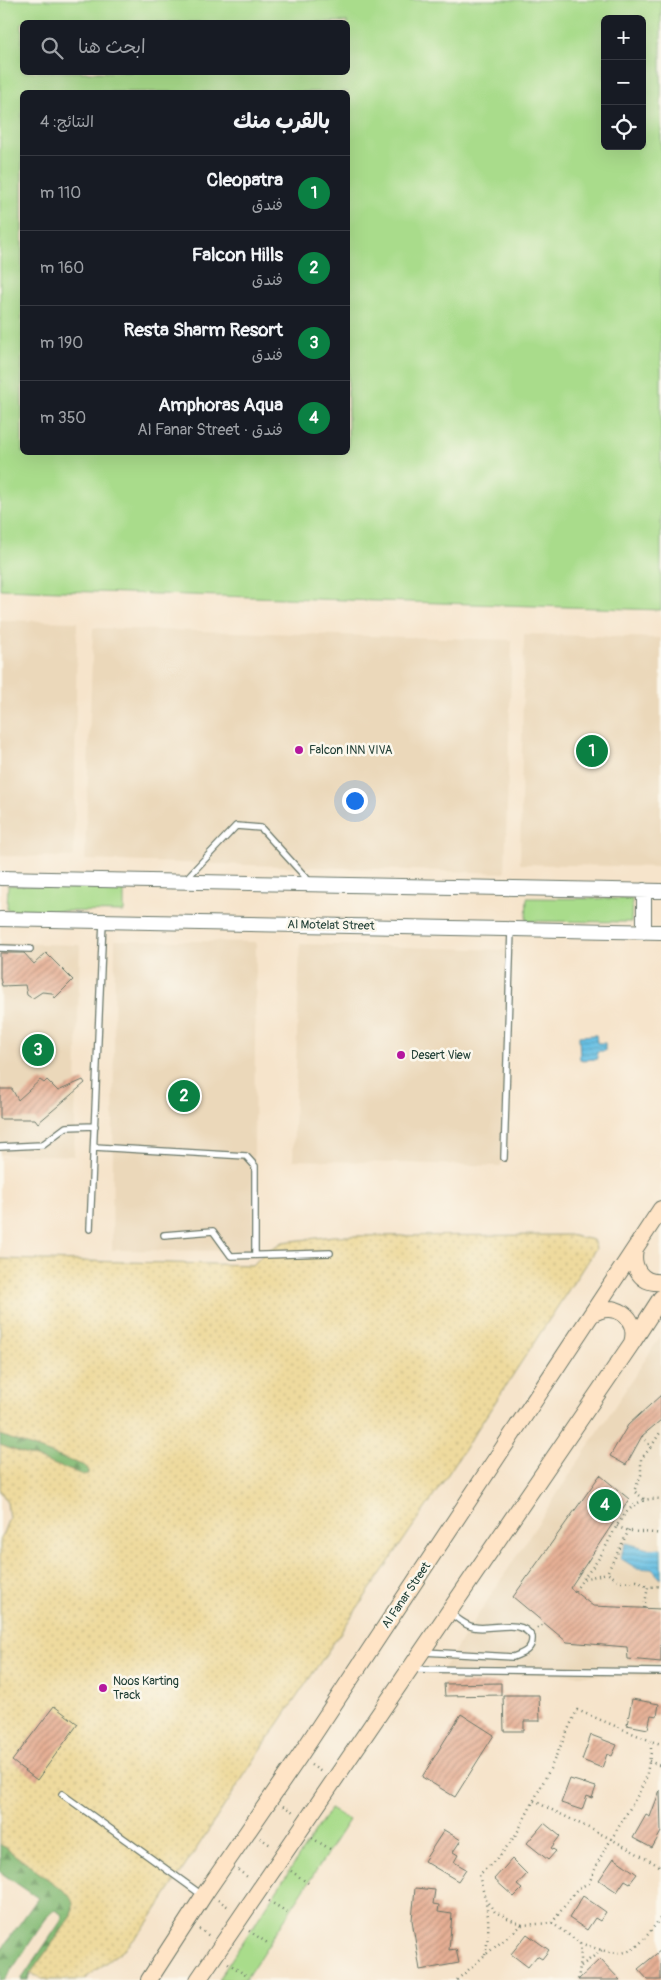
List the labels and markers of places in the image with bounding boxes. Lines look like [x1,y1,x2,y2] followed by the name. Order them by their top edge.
[576,732,608,770] pin: 1
[309,743,393,758] place label: Falcon INN VIVA
[293,744,305,756] marker: Falcon INN VIVA
[22,1031,54,1069] pin: 3
[411,1048,471,1063] place label: Desert View
[395,1049,407,1061] marker: Desert View
[168,1077,200,1115] pin: 2
[589,1486,621,1524] pin: 4
[113,1674,179,1703] place label: Noos Karting Track
[97,1682,109,1694] marker: Noos Karting Track

